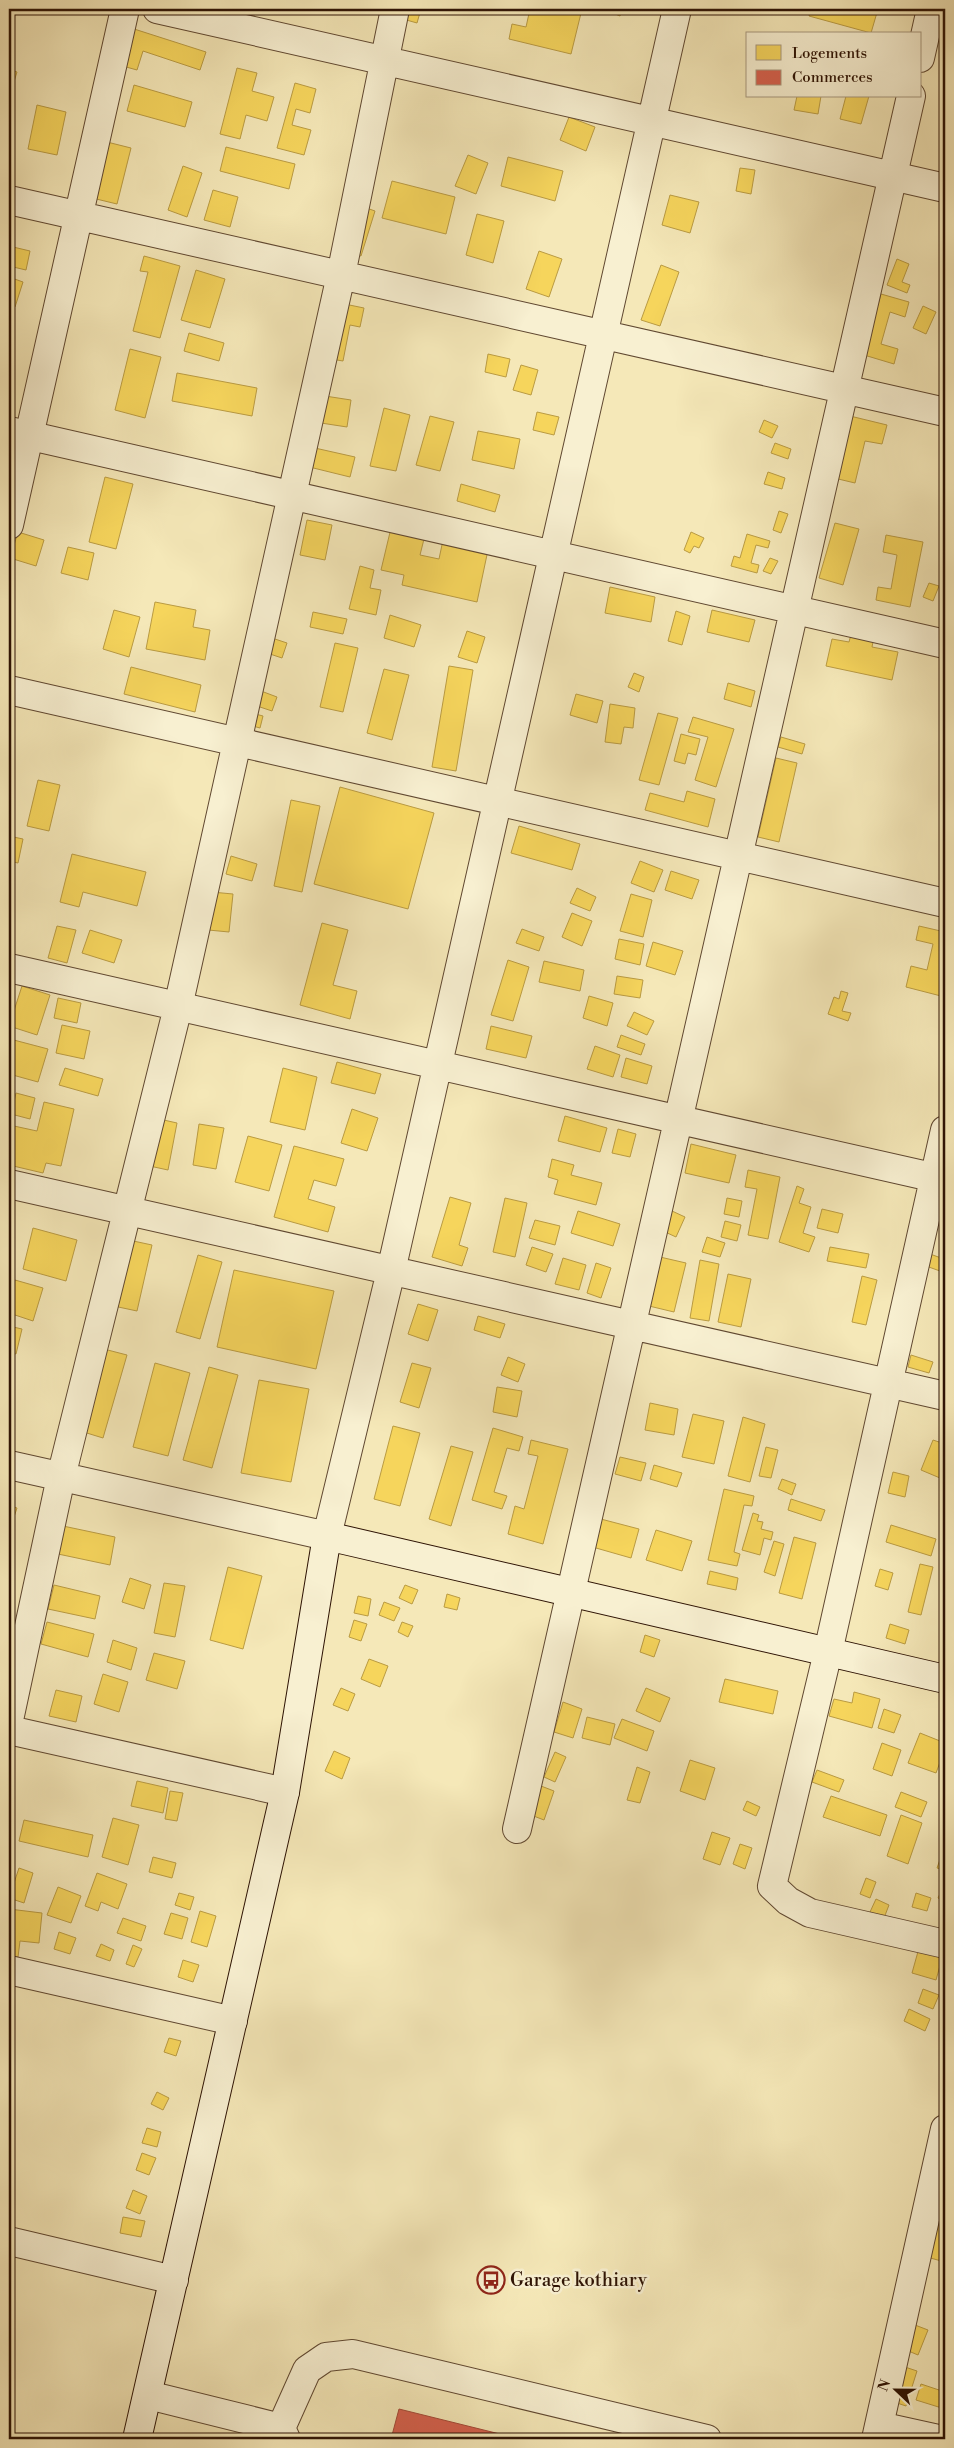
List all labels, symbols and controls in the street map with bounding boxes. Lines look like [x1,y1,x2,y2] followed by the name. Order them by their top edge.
[746,32,922,98] legend
[792,44,867,63] text: Logements
[792,68,873,87] text: Commerces
[476,2265,506,2295] bus stop icon: Garage kothiary
[510,2268,648,2292] place label: Garage kothiary
[872,2366,922,2416] north arrow
[874,2377,895,2394] text: N

